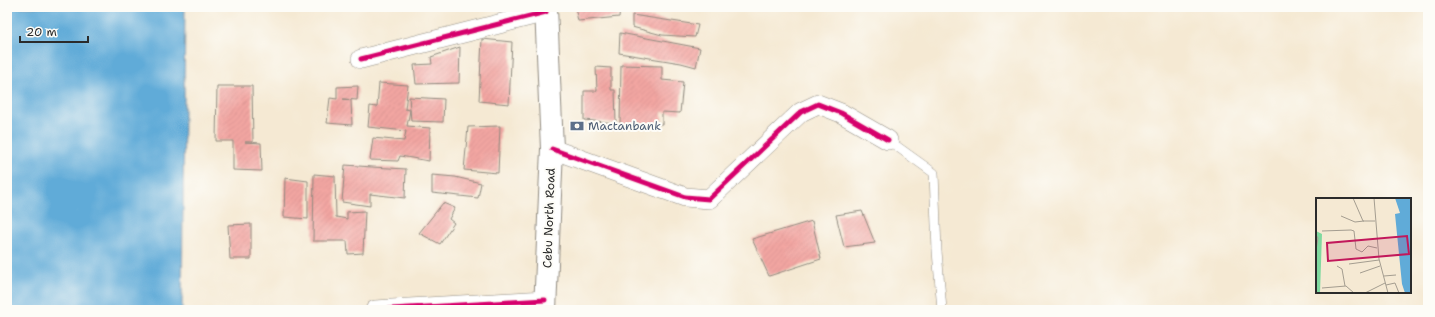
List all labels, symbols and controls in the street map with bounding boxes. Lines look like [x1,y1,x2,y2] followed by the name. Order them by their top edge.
[20,18,88,44] scale bar
[26,24,57,40] text: 20 m
[569,118,585,134] bank icon: Mactanbank
[588,118,661,134] place label: Mactanbank
[539,167,559,268] street label: Cebu North Road
[1316,198,1411,293] inset map

